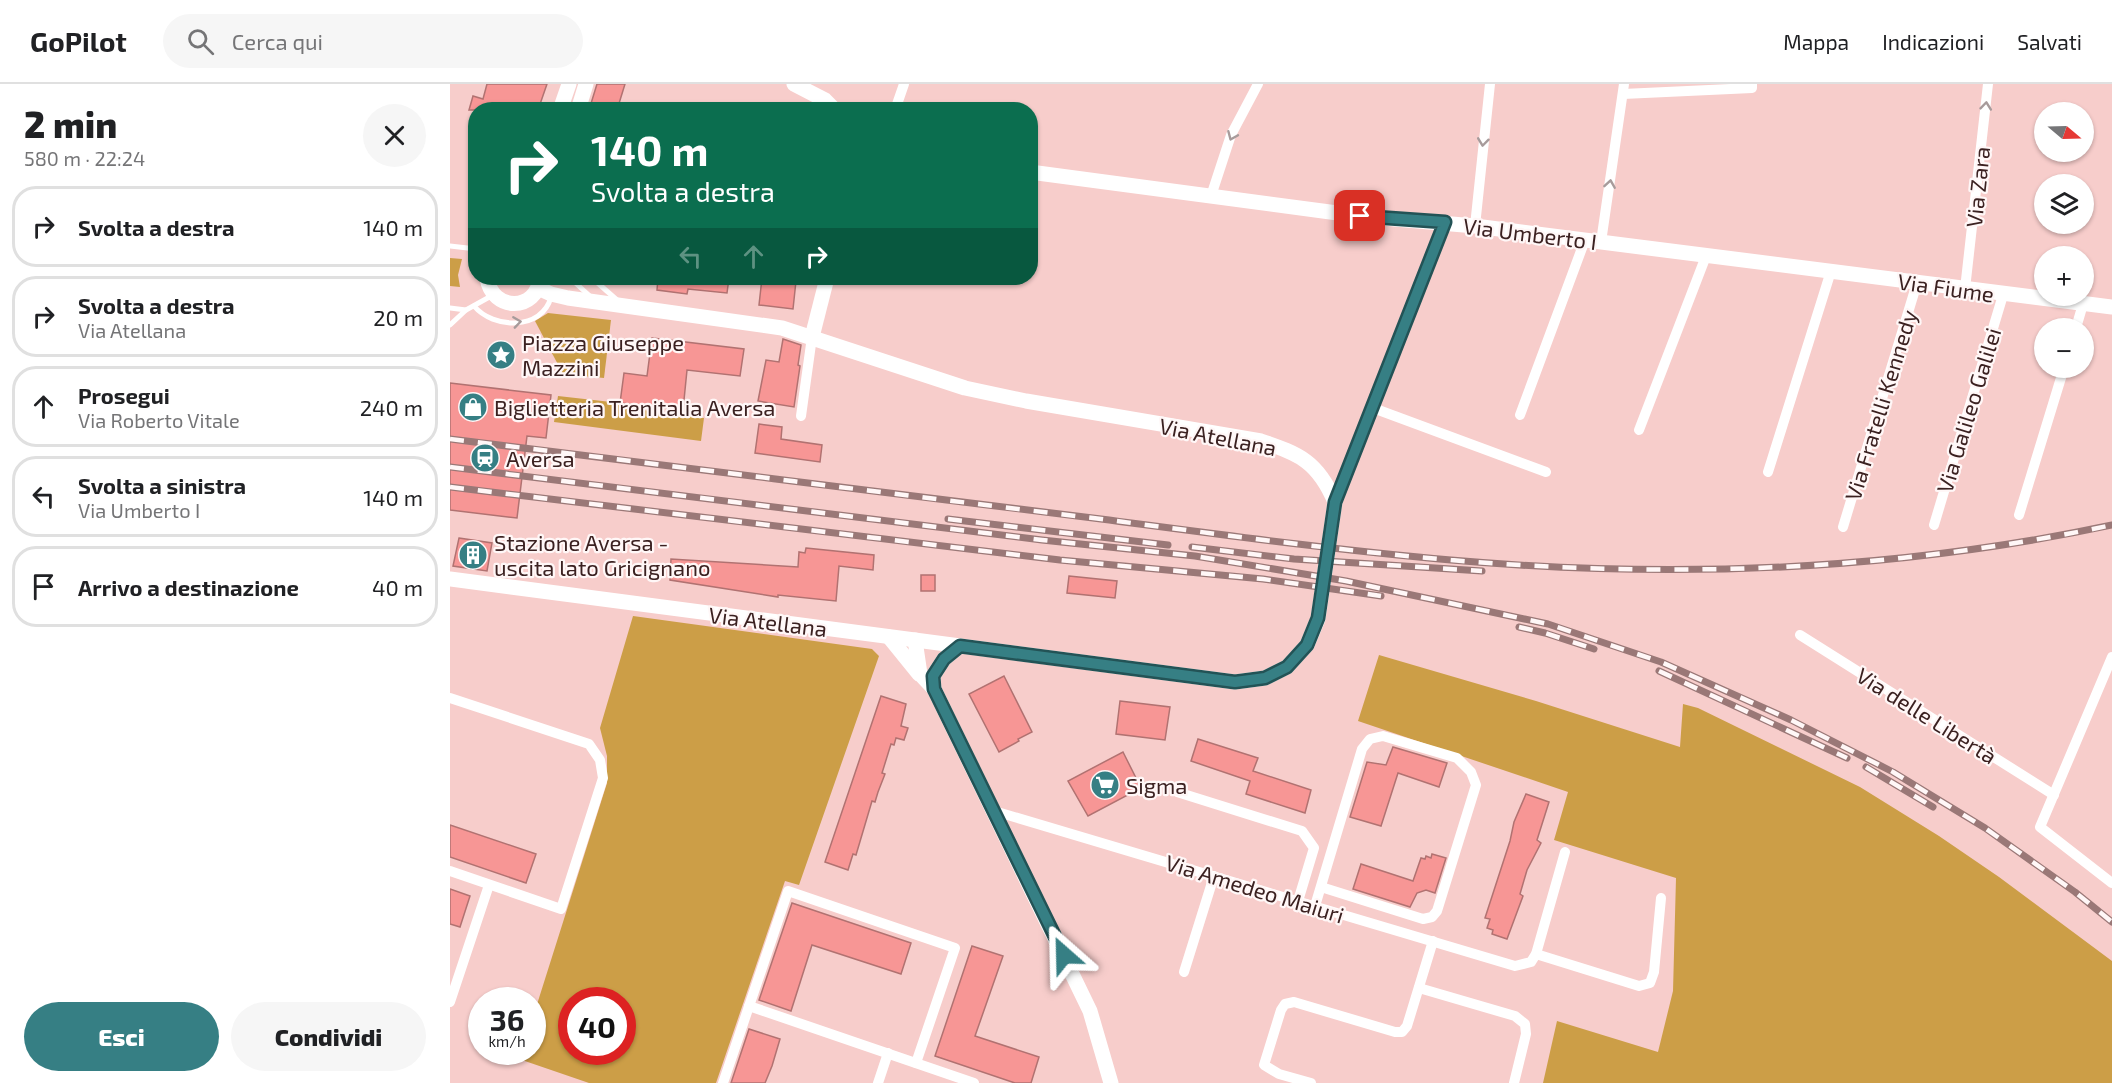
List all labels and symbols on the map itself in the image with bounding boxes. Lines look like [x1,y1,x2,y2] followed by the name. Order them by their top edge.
[1979,101,1991,110] one-way arrow
[2034,102,2094,162] north arrow
[1227,130,1239,141] one-way arrow
[1477,137,1490,147] one-way arrow
[1960,145,1994,229] street label: Via Zara
[1603,179,1616,189] one-way arrow
[1334,190,1385,241] pin
[1462,212,1598,254] street label: Via Umberto I
[1896,267,1996,307] street label: Via Fiume
[1839,306,1921,503] street label: Via Fratelli Kennedy
[512,316,522,328] one-way arrow
[1931,324,2005,496] street label: Via Galileo Galilei
[522,329,684,380] place label: Piazza Giuseppe Mazzini
[485,339,517,371] place icon: Piazza Giuseppe Mazzini
[457,391,489,423] shop icon: Biglietteria Trenitalia Aversa
[494,394,775,420] place label: Biglietteria Trenitalia Aversa
[1157,412,1279,460] street label: Via Atellana
[469,442,501,474] station icon: Aversa
[506,445,575,471] place label: Aversa
[494,529,710,580] place label: Stazione Aversa - uscita lato Gricignano
[457,539,489,571] building icon: Stazione Aversa - uscita lato Gricignano
[707,601,829,641] street label: Via Atellana
[1852,661,2002,769] street label: Via delle Libertà
[1089,769,1121,801] supermarket icon: Sigma
[1126,772,1187,798] place label: Sigma
[1162,848,1348,928] street label: Via Amedeo Maiuri
[1032,923,1096,987] position arrow
[558,987,636,1065] speed limit sign: 40

